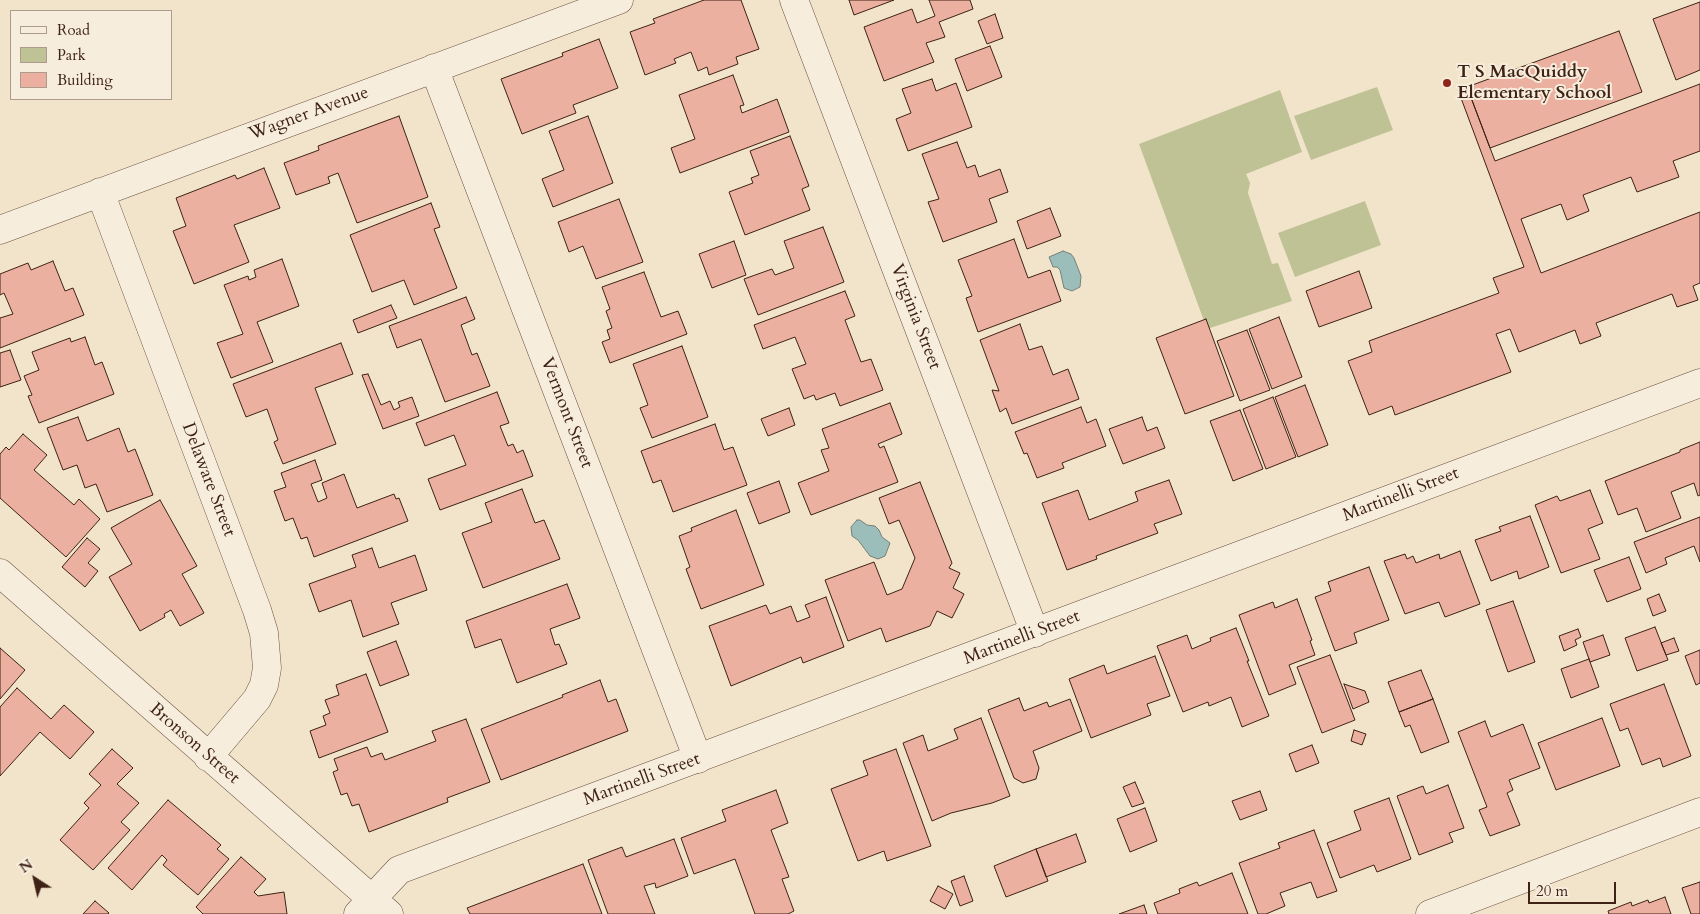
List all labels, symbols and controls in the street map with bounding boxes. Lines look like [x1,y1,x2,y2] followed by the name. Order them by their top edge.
[10,10,172,100] legend
[57,20,90,40] text: Road
[57,45,86,65] text: Park
[1457,62,1611,104] place label: T S MacQuiddy Elementary School
[57,70,113,90] text: Building
[1441,77,1453,89] marker: T S MacQuiddy Elementary School
[246,82,372,146] street label: Wagner Avenue
[885,261,945,373] street label: Virginia Street
[535,355,597,471] street label: Vermont Street
[176,420,240,540] street label: Delaware Street
[1340,463,1462,527] street label: Martinelli Street
[961,606,1083,670] street label: Martinelli Street
[144,699,244,789] street label: Bronson Street
[581,749,703,811] street label: Martinelli Street
[10,854,60,904] north arrow
[16,855,37,878] text: N
[1530,872,1618,904] scale bar
[1536,881,1568,901] text: 20 m

